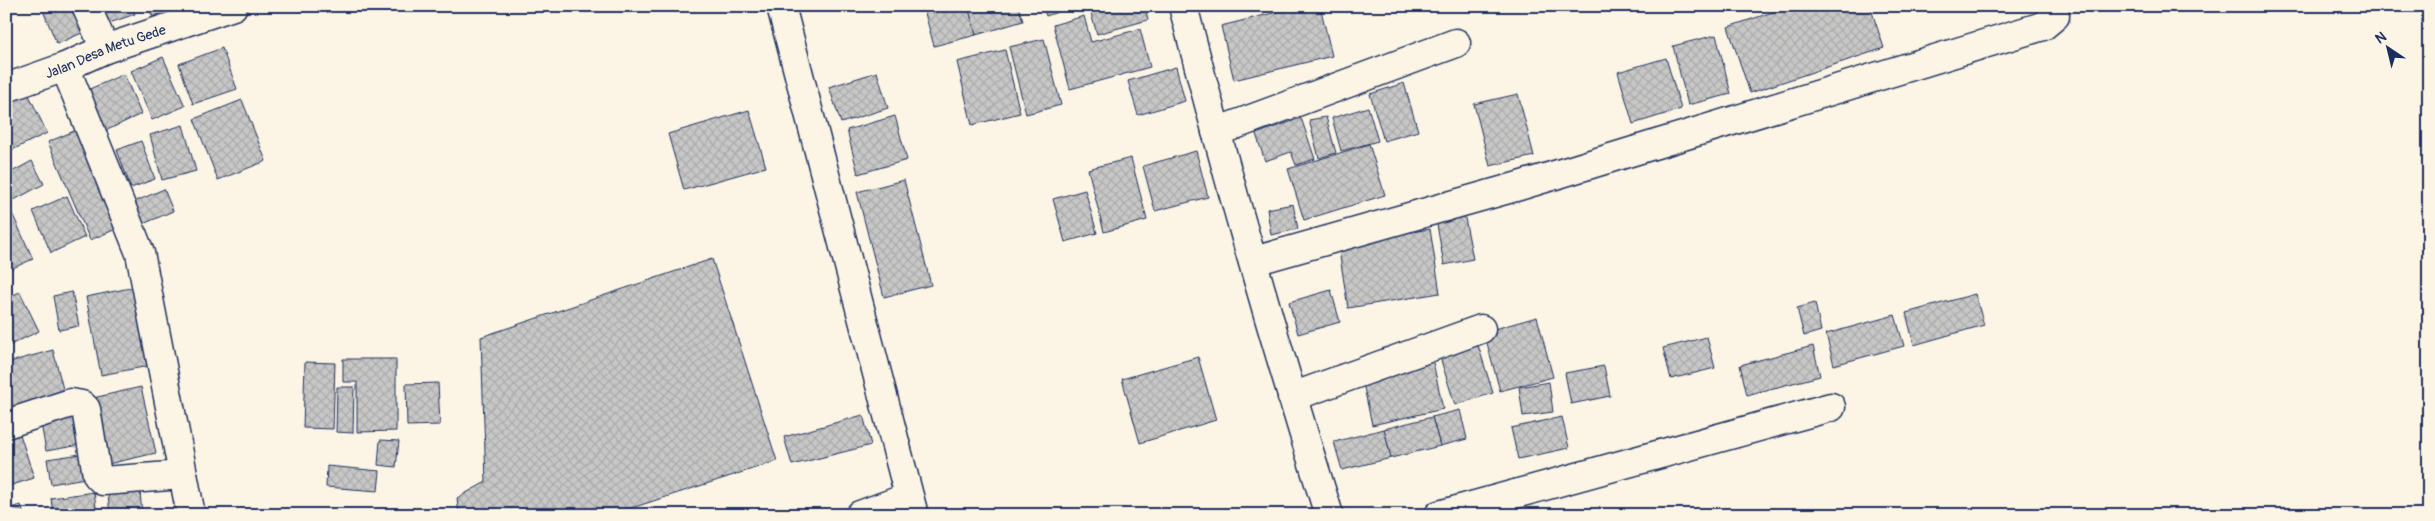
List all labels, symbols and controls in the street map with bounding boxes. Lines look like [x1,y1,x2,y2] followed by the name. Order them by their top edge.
[43,21,168,82] street label: Jalan Desa Metu Gede
[2362,22,2412,72] north arrow
[2372,28,2390,47] text: N

